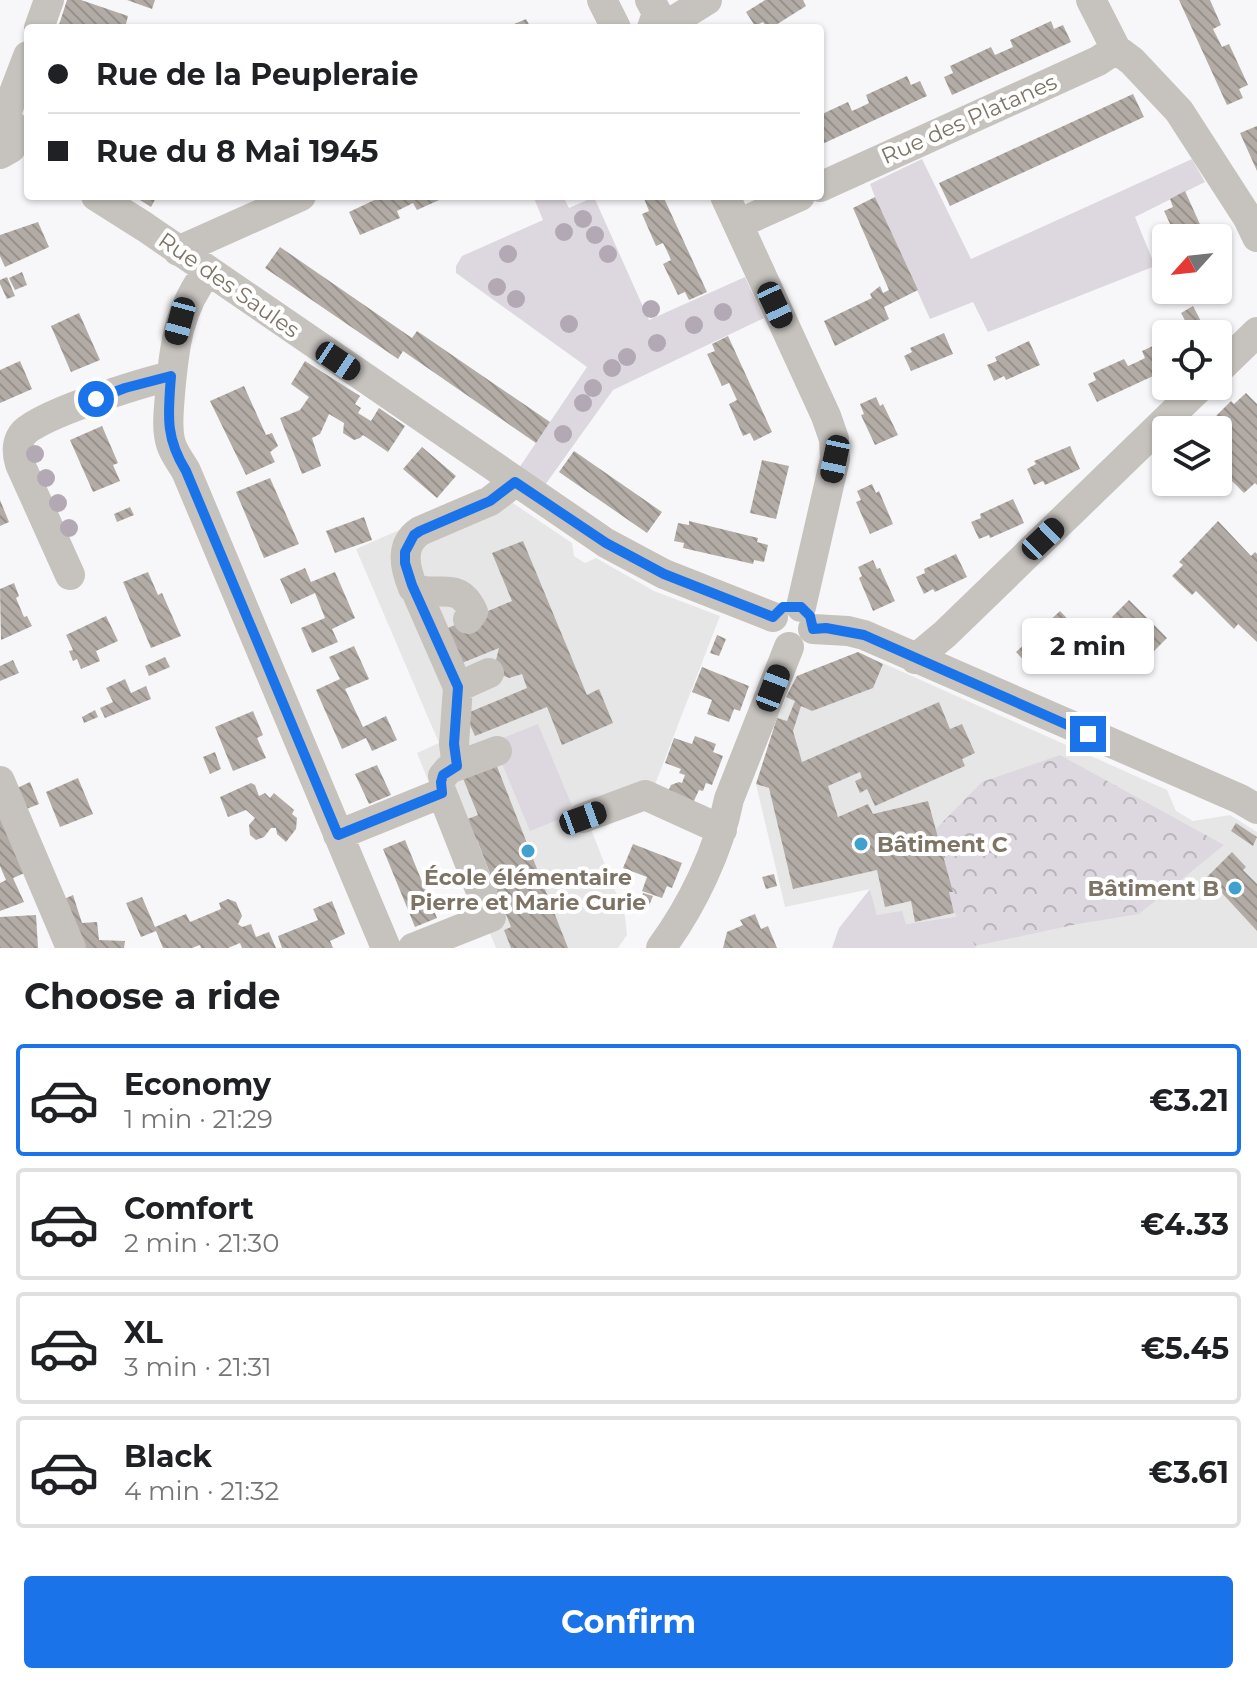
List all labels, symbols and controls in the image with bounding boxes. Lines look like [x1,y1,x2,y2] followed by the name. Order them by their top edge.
[96,56,418,93] text: Rue de la Peupleraie
[877,68,1061,170] street label: Rue des Platanes
[96,133,378,170] text: Rue du 8 Mai 1945
[1152,224,1232,304] north arrow
[1152,224,1232,496] map controls
[153,226,305,344] street label: Rue des Saules
[754,278,796,332] car
[162,295,198,347] car
[1152,320,1232,400] button: locate
[311,338,365,384] car
[78,381,114,417] route start
[1152,416,1232,496] button: layers
[818,433,852,485] car
[1017,514,1069,564] car
[1022,618,1154,674] callout: 2 min
[1050,630,1126,662] text: 2 min
[753,661,793,715] car
[1070,716,1106,752] route end
[556,799,610,837] car
[877,831,1008,858] place label: Bâtiment C
[852,835,870,853] marker: Bâtiment C
[519,842,537,860] marker: École élémentaire Pierre et Marie Curie
[410,864,646,916] place label: École élémentaire Pierre et Marie Curie
[1088,875,1219,902] place label: Bâtiment B
[1226,879,1244,897] marker: Bâtiment B
[24,974,281,1018] text: Choose a ride
[28,1064,100,1136] icon: car
[124,1066,271,1103] text: Economy
[1149,1082,1229,1119] text: €3.21
[124,1103,273,1135] text: 1 min · 21:29
[28,1188,100,1260] icon: car
[124,1190,254,1227] text: Comfort
[1140,1206,1229,1243] text: €4.33
[124,1227,279,1259] text: 2 min · 21:30
[28,1312,100,1384] icon: car
[124,1314,163,1351] text: XL
[1141,1330,1229,1367] text: €5.45
[124,1351,272,1383] text: 3 min · 21:31
[28,1436,100,1508] icon: car
[124,1438,212,1475] text: Black
[1149,1454,1229,1491] text: €3.61
[124,1475,279,1507] text: 4 min · 21:32
[24,1576,1233,1668] button: Confirm

